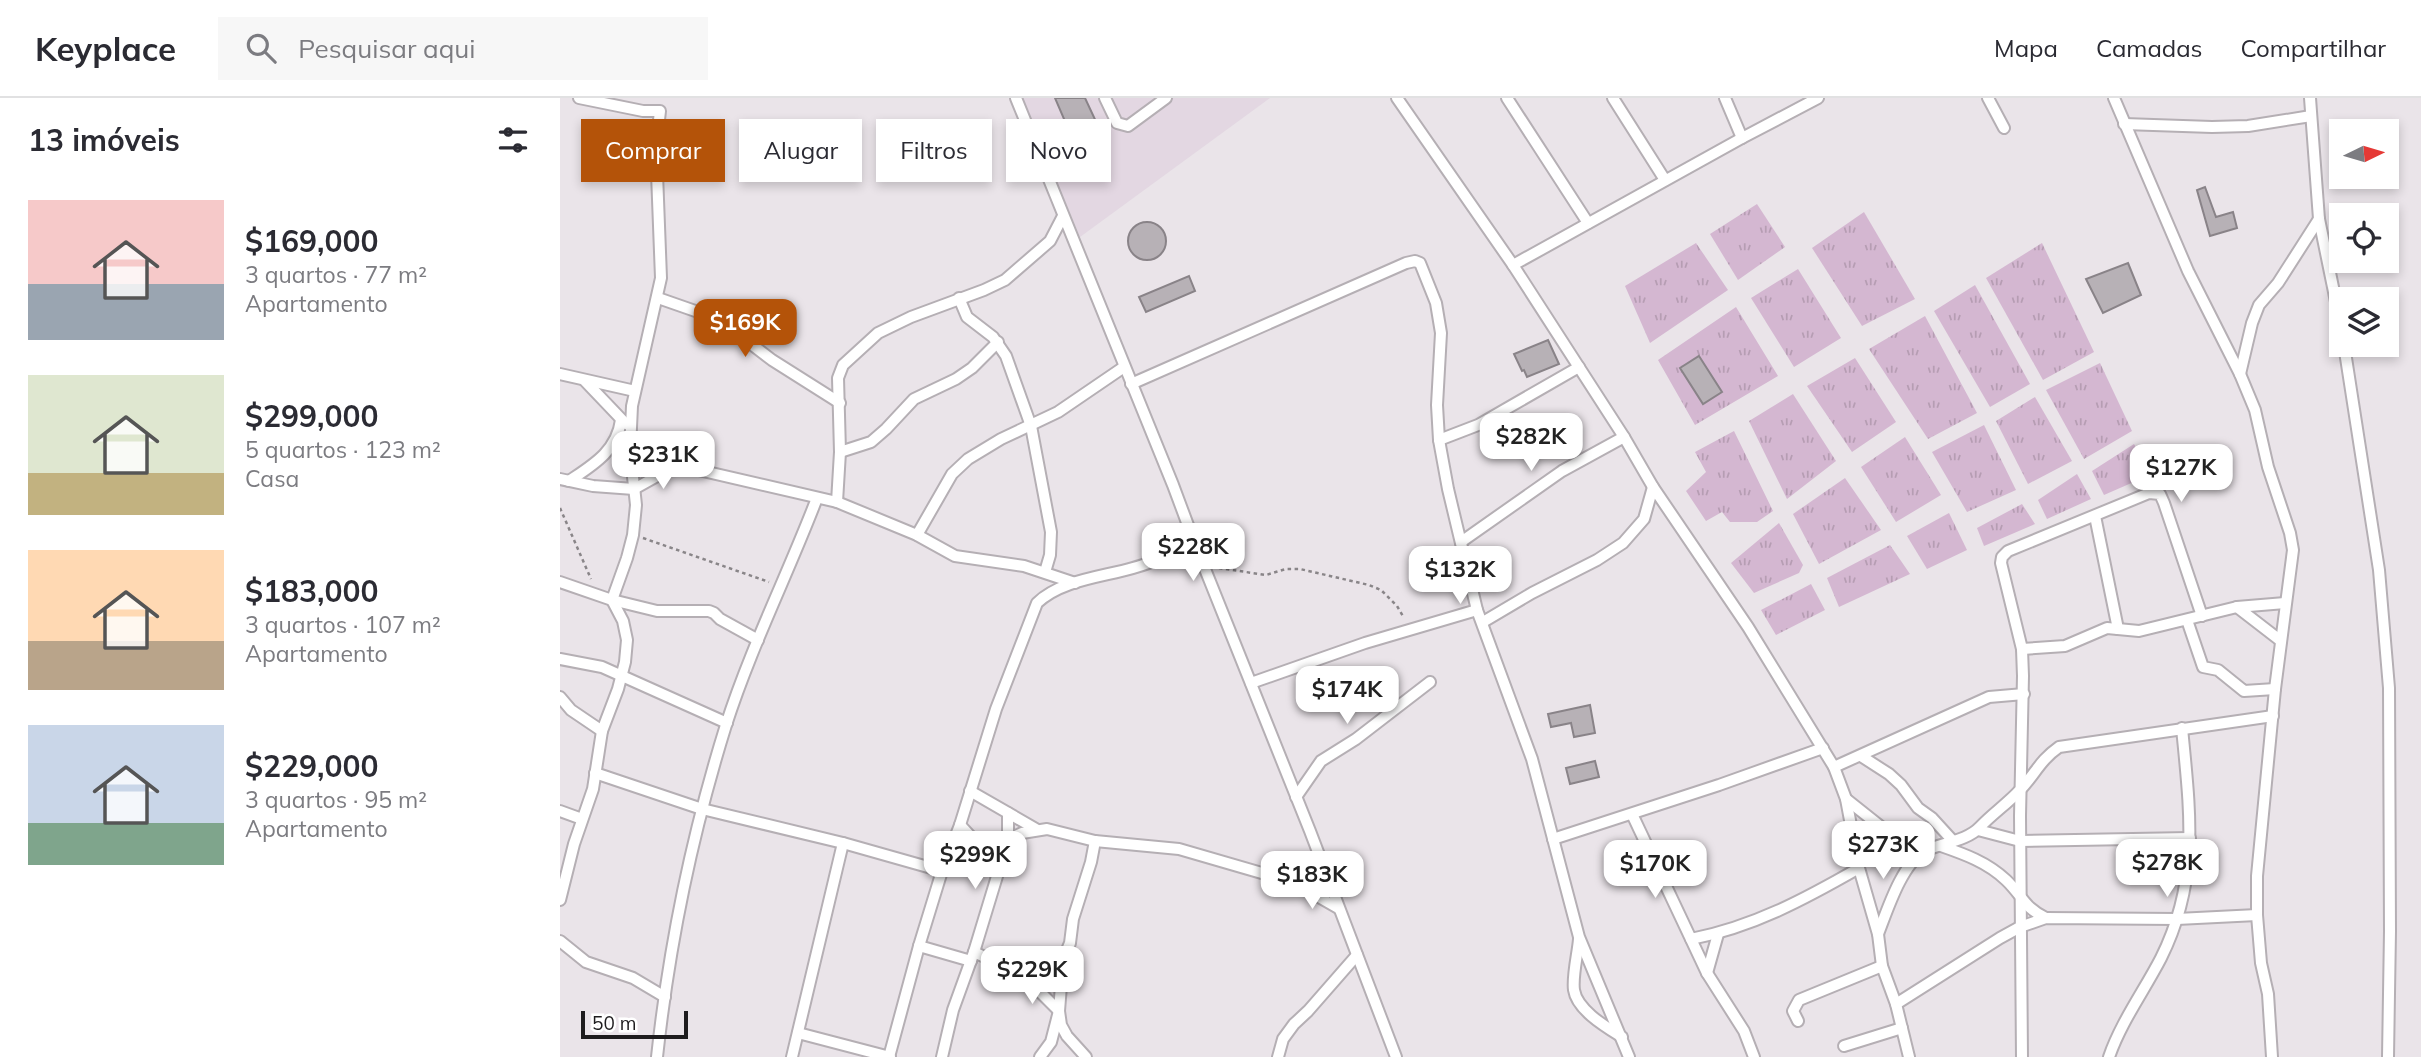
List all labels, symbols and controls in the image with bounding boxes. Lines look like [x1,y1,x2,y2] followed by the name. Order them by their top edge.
[218,17,708,80] search box
[35,28,176,69] text: Keyplace
[242,29,280,67] icon: search
[298,32,476,65] text: Pesquisar aqui
[1994,33,2058,63] text: Mapa
[2096,33,2203,63] text: Camadas
[2241,33,2386,63] text: Compartilhar
[581,119,725,182] chip: Comprar
[739,119,862,182] chip: Alugar
[876,119,992,182] chip: Filtros
[1006,119,1111,182] chip: Novo
[2329,119,2399,189] north arrow
[2329,119,2399,357] map controls
[28,121,180,159] text: 13 imóveis
[494,121,532,159] icon: filters
[2329,203,2399,273] button: locate
[245,222,378,260] text: $169,000
[84,228,168,312] icon: home
[245,260,427,289] text: 3 quartos · 77 m²
[2329,287,2399,357] button: layers
[245,289,388,318] text: Apartamento
[696,300,794,359] pin: $169K
[710,307,780,336] text: $169K
[245,397,378,435] text: $299,000
[84,403,168,487] icon: home
[1482,414,1580,473] pin: $282K
[1496,421,1566,450] text: $282K
[614,432,712,491] pin: $231K
[245,435,441,464] text: 5 quartos · 123 m²
[628,439,698,468] text: $231K
[2132,444,2230,504] pin: $127K
[2146,452,2216,481] text: $127K
[245,464,299,493] text: Casa
[1144,524,1242,583] pin: $228K
[1158,531,1228,560] text: $228K
[1411,546,1509,606] pin: $132K
[1425,554,1495,583] text: $132K
[245,572,378,610] text: $183,000
[84,578,168,662] icon: home
[245,610,441,639] text: 3 quartos · 107 m²
[245,639,388,668] text: Apartamento
[1298,666,1396,726] pin: $174K
[1312,674,1382,703] text: $174K
[245,747,378,785] text: $229,000
[84,753,168,837] icon: home
[245,785,427,814] text: 3 quartos · 95 m²
[245,814,388,843] text: Apartamento
[1834,822,1932,881] pin: $273K
[1848,829,1918,858] text: $273K
[926,832,1024,891] pin: $299K
[940,839,1010,868] text: $299K
[1606,840,1704,900] pin: $170K
[2118,840,2216,899] pin: $278K
[2132,847,2202,876] text: $278K
[1620,848,1690,877] text: $170K
[1263,852,1361,911] pin: $183K
[1277,859,1347,888] text: $183K
[983,946,1081,1006] pin: $229K
[997,954,1067,983] text: $229K
[581,1008,688,1040] scale bar
[592,1011,636,1035] text: 50 m

